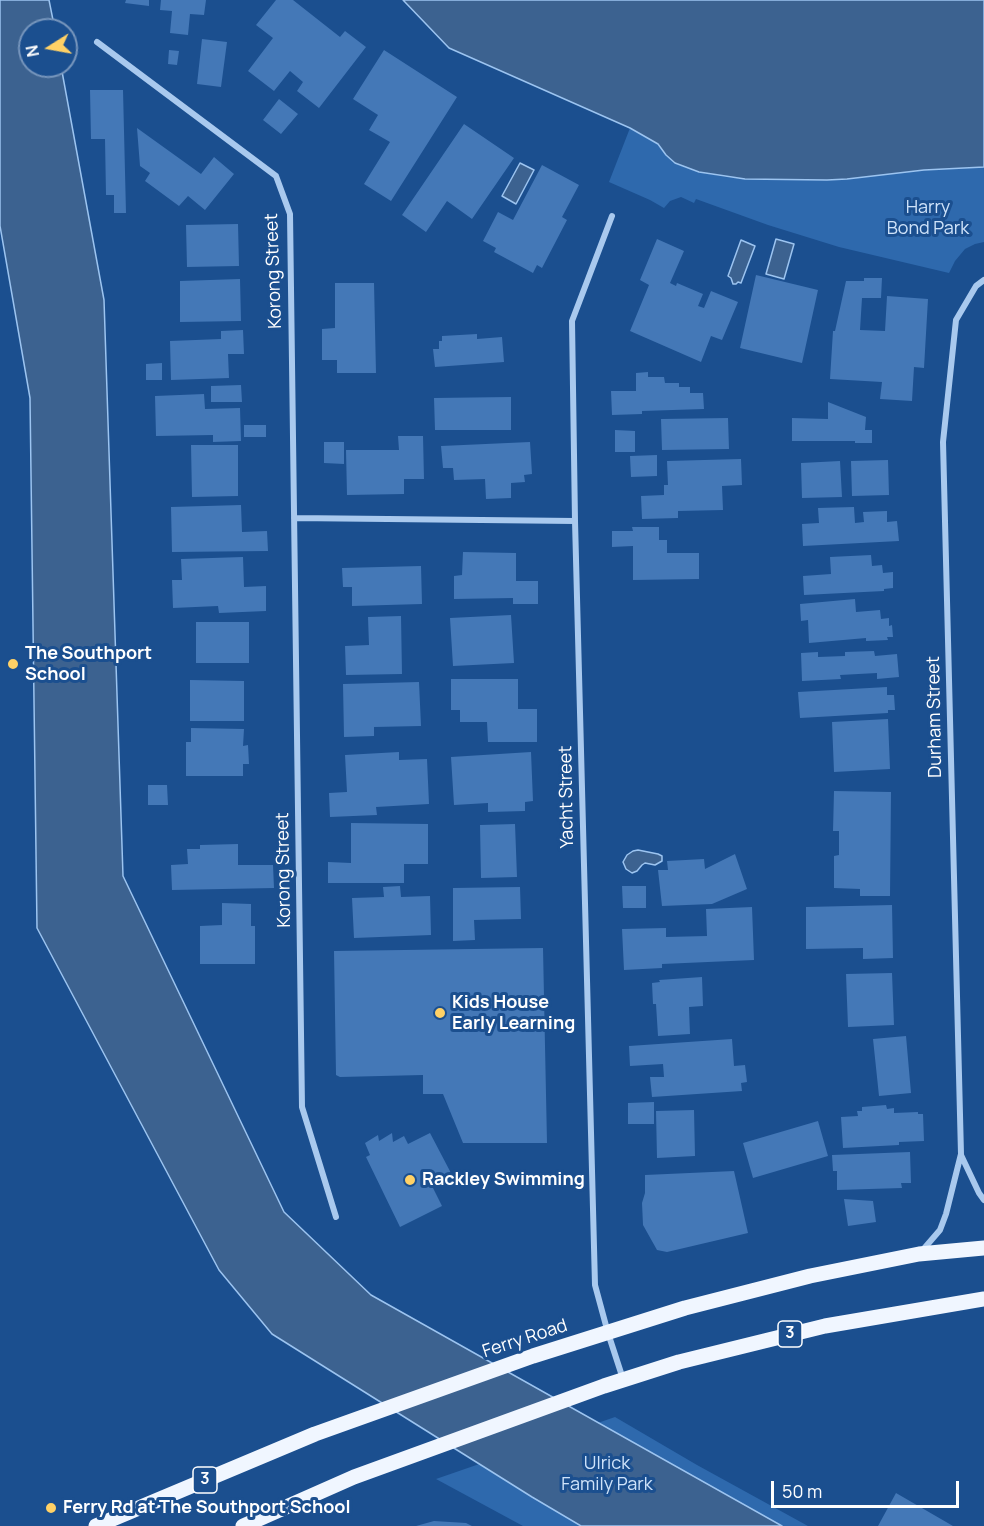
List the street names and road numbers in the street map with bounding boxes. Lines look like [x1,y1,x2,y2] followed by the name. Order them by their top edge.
[261,213,287,329] street label: Korong Street
[923,656,947,778] street label: Durham Street
[555,745,579,849] street label: Yacht Street
[272,812,296,928] street label: Korong Street
[480,1315,570,1363] street label: Ferry Road
[778,1321,802,1347] road number: 3
[193,1467,217,1493] road number: 3

